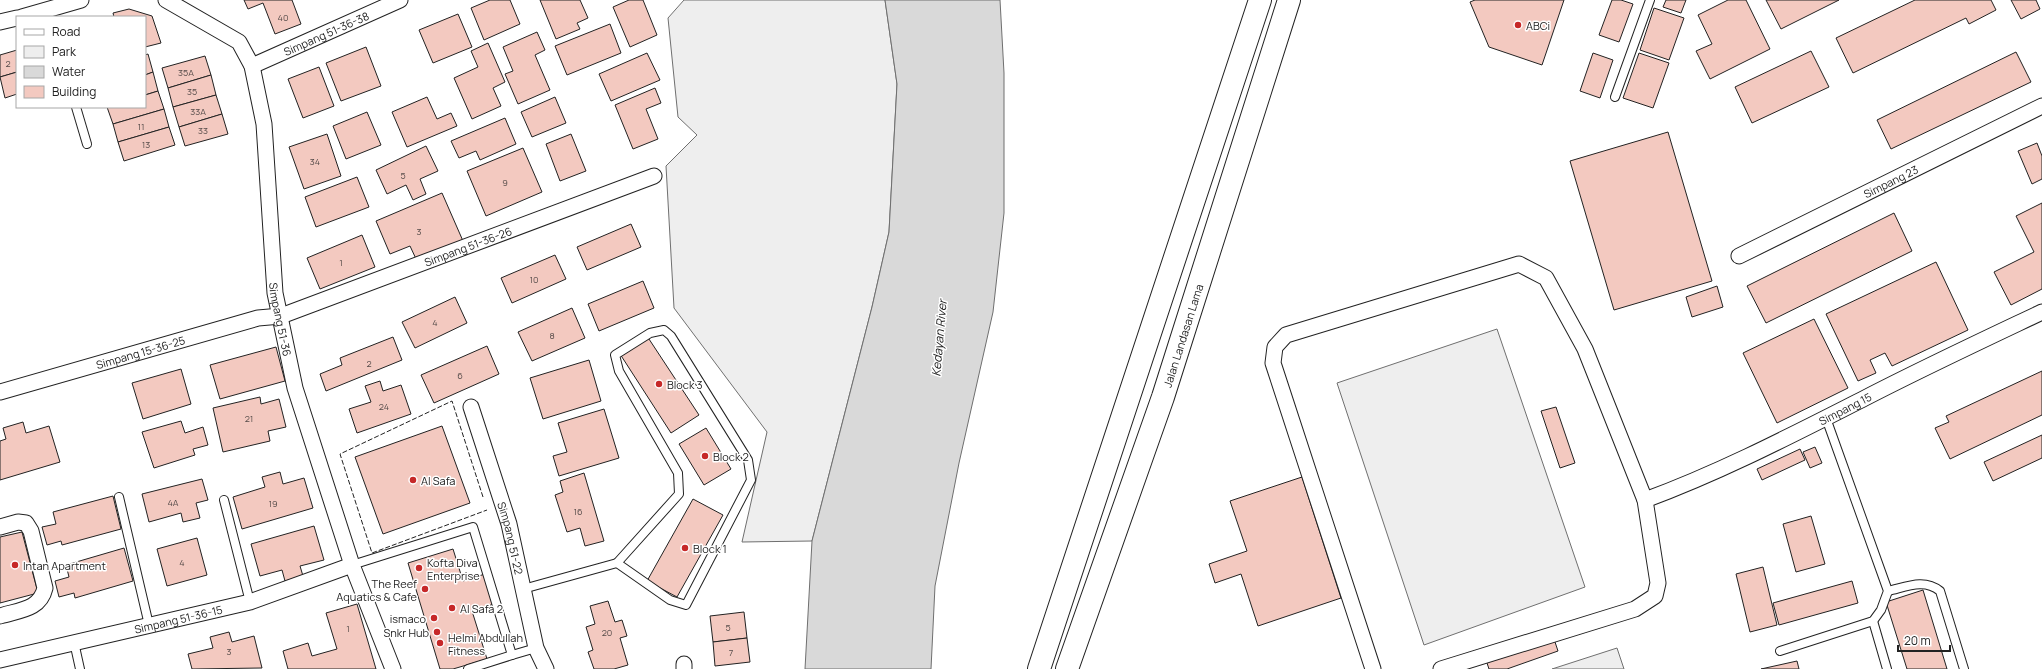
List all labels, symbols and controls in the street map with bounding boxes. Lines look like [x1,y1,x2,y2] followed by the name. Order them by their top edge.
[281,7,371,59] street label: Simpang 51-36-38
[278,11,288,24] house number: 40
[16,16,146,108] legend
[1526,18,1550,33] place label: ABCi
[1513,20,1523,30] marker: ABCi
[52,23,80,40] text: Road
[52,43,77,60] text: Park
[5,57,11,70] house number: 2
[52,63,86,80] text: Water
[178,66,194,79] house number: 35A
[52,83,96,100] text: Building
[187,85,197,98] house number: 35
[190,105,206,118] house number: 33A
[137,120,145,133] house number: 11
[198,124,208,137] house number: 33
[142,138,150,151] house number: 13
[310,155,320,168] house number: 34
[1861,161,1920,201] street label: Simpang 23
[400,169,406,182] house number: 5
[502,176,508,189] house number: 9
[422,223,514,269] street label: Simpang 51-36-26
[417,225,422,238] house number: 3
[339,256,343,269] house number: 1
[530,273,539,286] house number: 10
[267,282,296,358] street label: Simpang 51-36
[1159,282,1206,389] street label: Jalan Landasan Lama
[927,297,951,377] water label: Kedayan River
[432,316,438,329] house number: 4
[549,329,555,342] house number: 8
[94,332,187,372] street label: Simpang 15-36-25
[366,357,372,370] house number: 2
[457,369,463,382] house number: 6
[667,377,703,392] place label: Block 3
[654,379,664,389] marker: Block 3
[1816,389,1874,428] street label: Simpang 15
[379,400,389,413] house number: 24
[245,412,253,425] house number: 21
[713,449,749,464] place label: Block 2
[700,451,710,461] marker: Block 2
[421,473,455,488] place label: Al Safa
[408,475,418,485] marker: Al Safa
[167,496,179,509] house number: 4A
[268,497,278,510] house number: 19
[495,500,527,576] street label: Simpang 51-22
[573,505,583,518] house number: 16
[693,541,727,556] place label: Block 1
[680,543,690,553] marker: Block 1
[427,555,480,583] place label: Kofta Diva Enterprise
[179,556,185,569] house number: 4
[23,558,106,573] place label: Intan Apartment
[10,560,20,570] marker: Intan Apartment
[414,563,424,573] marker: Kofta Diva Enterprise
[336,576,418,604] place label: The Reef Aquatics & Cafe
[420,584,430,594] marker: The Reef Aquatics & Cafe
[133,601,224,636] street label: Simpang 51-36-15
[460,601,503,616] place label: Al Safa 2
[447,603,457,613] marker: Al Safa 2
[390,611,426,626] place label: ismaco
[429,613,439,623] marker: ismaco
[725,621,731,634] house number: 5
[346,622,350,635] house number: 1
[383,625,429,640] place label: Snkr Hub
[602,626,612,639] house number: 20
[432,627,442,637] marker: Snkr Hub
[1898,627,1950,653] scale bar
[448,630,523,658] place label: Helmi Abdullah Fitness
[1904,632,1931,649] text: 20 m
[435,638,445,648] marker: Helmi Abdullah Fitness
[227,645,232,658] house number: 3
[729,646,734,659] house number: 7

